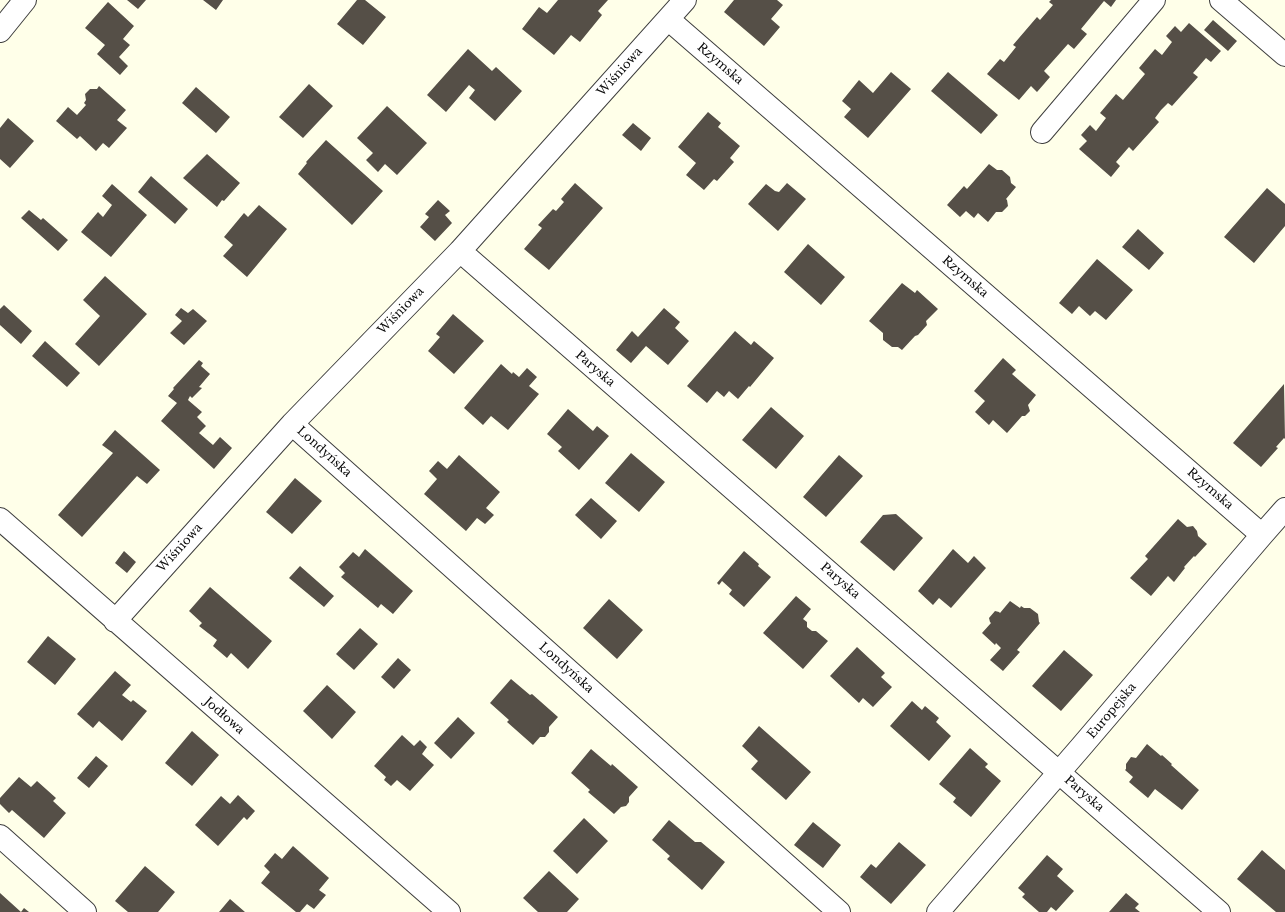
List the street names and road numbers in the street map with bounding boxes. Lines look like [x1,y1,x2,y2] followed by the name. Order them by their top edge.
[694,40,746,88] street label: Rzymska
[594,45,646,99] street label: Wiśniowa
[939,253,991,301] street label: Rzymska
[375,284,427,338] street label: Wiśniowa
[572,348,618,390] street label: Paryska
[294,424,354,480] street label: Londyńska
[1184,465,1236,513] street label: Rzymska
[154,521,206,575] street label: Wiśniowa
[817,560,863,602] street label: Paryska
[536,640,596,696] street label: Londyńska
[1085,680,1139,742] street label: Europejska
[201,695,247,737] street label: Jodłowa
[1061,773,1107,815] street label: Paryska

